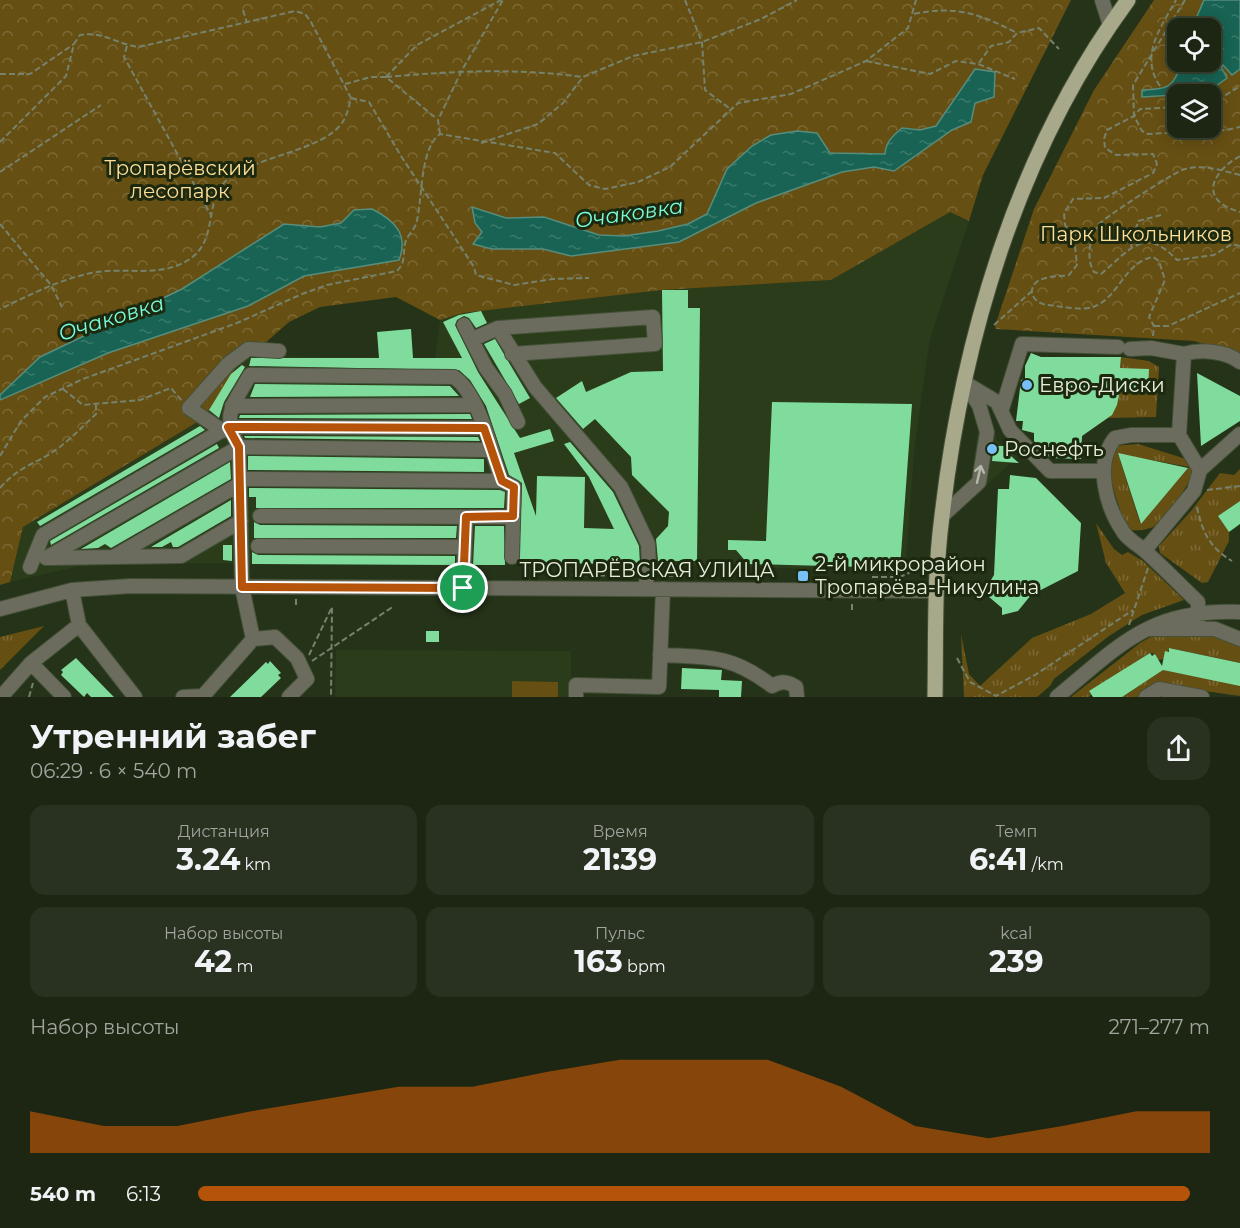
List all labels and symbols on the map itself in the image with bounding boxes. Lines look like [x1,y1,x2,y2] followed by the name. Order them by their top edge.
[104,156,256,203] park label: Тропарёвский лесопарк
[573,193,685,233] water label: Очаковка
[1040,222,1232,246] park label: Парк Школьников
[55,290,167,346] water label: Очаковка
[1039,373,1165,397] place label: Евро-Диски
[1020,378,1034,392] marker: Евро-Диски
[1004,437,1104,461] place label: Роснефть
[985,442,999,456] marker: Роснефть
[974,465,986,484] one-way arrow
[815,552,1039,599] place label: 2-й микрорайон Тропарёва-Никулина
[519,558,775,582] street label: ТРОПАРЁВСКАЯ УЛИЦА
[437,562,488,613] pin
[796,569,810,583] marker: 2-й микрорайон Тропарёва-Никулина

